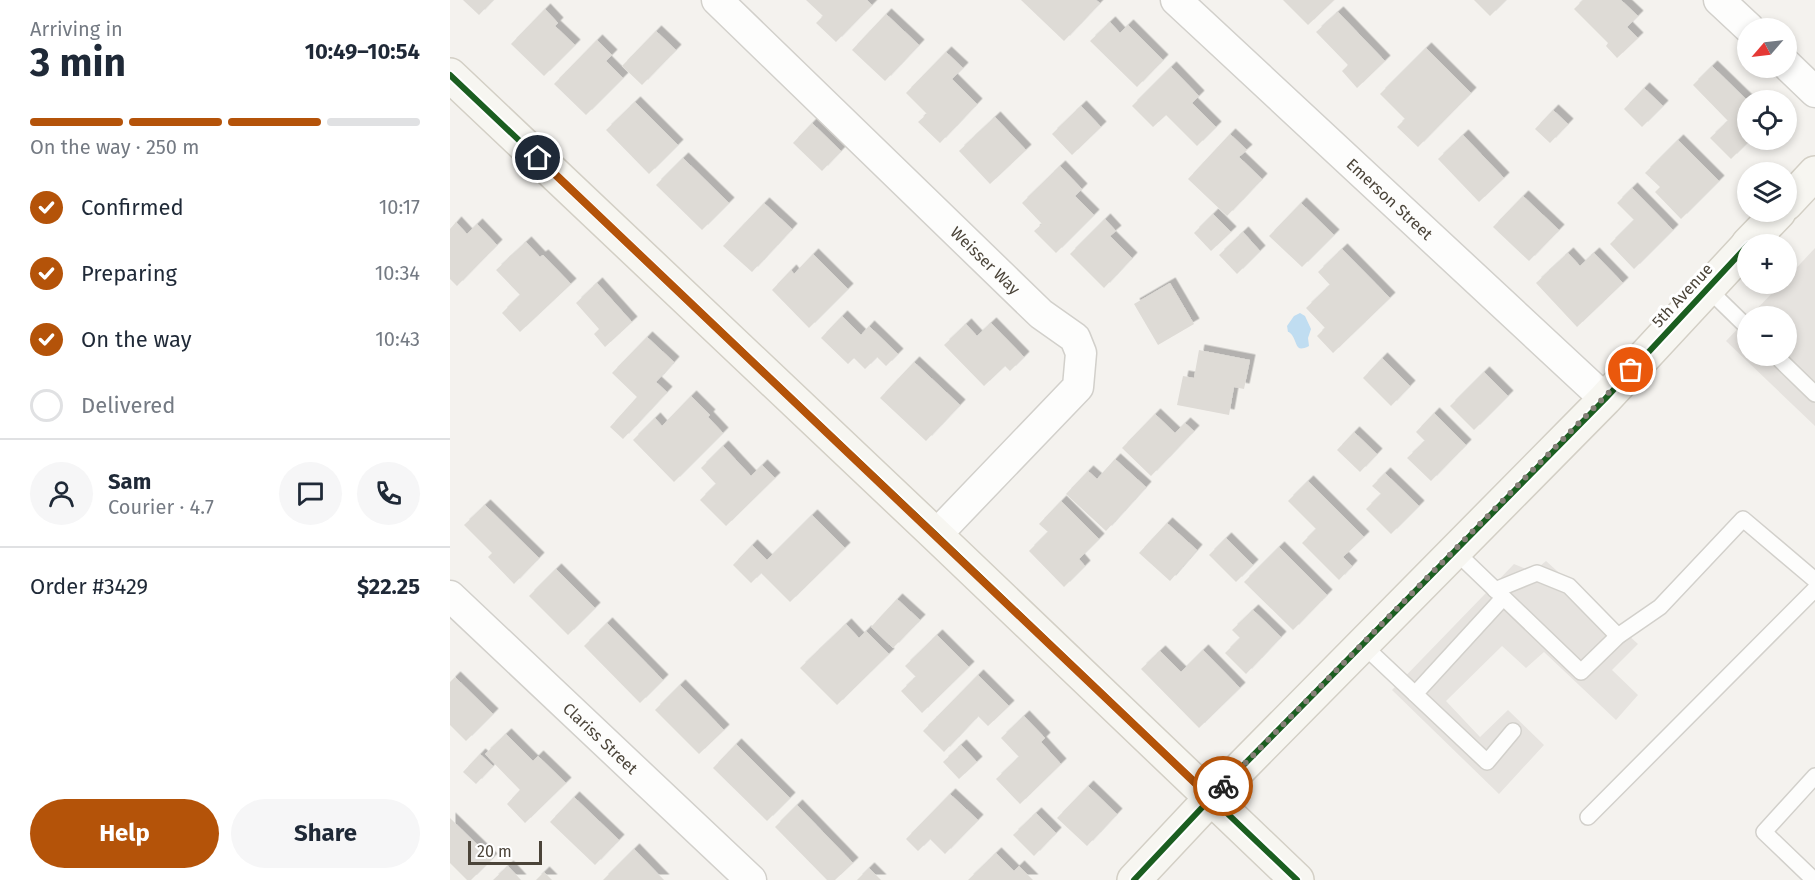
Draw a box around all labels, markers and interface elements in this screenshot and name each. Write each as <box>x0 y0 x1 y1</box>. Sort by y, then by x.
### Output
text: Arriving in <box>30 17 123 41</box>
north arrow <box>1737 18 1797 78</box>
map controls <box>1737 18 1797 366</box>
text: 10:49–10:54 <box>305 38 420 65</box>
text: 3 min <box>30 40 126 86</box>
button: locate <box>1737 90 1797 150</box>
pin <box>512 132 563 183</box>
text: On the way · 250 m <box>30 135 199 159</box>
icon: home <box>521 141 554 174</box>
street label: Emerson Street <box>1342 155 1437 244</box>
button: layers <box>1737 162 1797 222</box>
icon: check <box>30 191 63 224</box>
text: Confirmed <box>81 194 184 221</box>
text: 10:17 <box>379 195 420 219</box>
street label: Weisser Way <box>947 223 1024 299</box>
button: + <box>1737 234 1797 294</box>
icon: check <box>30 257 63 290</box>
street label: 5th Avenue <box>1648 259 1717 331</box>
text: Preparing <box>81 260 177 287</box>
text: 10:34 <box>375 261 420 285</box>
button: − <box>1737 306 1797 366</box>
icon: check <box>30 323 63 356</box>
text: On the way <box>81 326 192 353</box>
text: 10:43 <box>375 327 420 351</box>
pin <box>1605 344 1656 395</box>
icon: bag <box>1614 353 1647 386</box>
text: Delivered <box>81 392 176 419</box>
button: person <box>30 462 93 525</box>
button: chat <box>279 462 342 525</box>
button: phone <box>357 462 420 525</box>
text: Sam <box>108 468 151 495</box>
text: Courier · 4.7 <box>108 495 214 519</box>
text: Order #3429 <box>30 573 148 600</box>
text: $22.25 <box>357 573 420 600</box>
street label: Clariss Street <box>559 699 642 778</box>
courier <box>1193 756 1253 816</box>
icon: bike <box>1207 770 1240 803</box>
button: Help <box>30 799 219 868</box>
button: Share <box>231 799 420 868</box>
scale bar <box>468 838 542 866</box>
text: 20 m <box>477 842 512 861</box>

